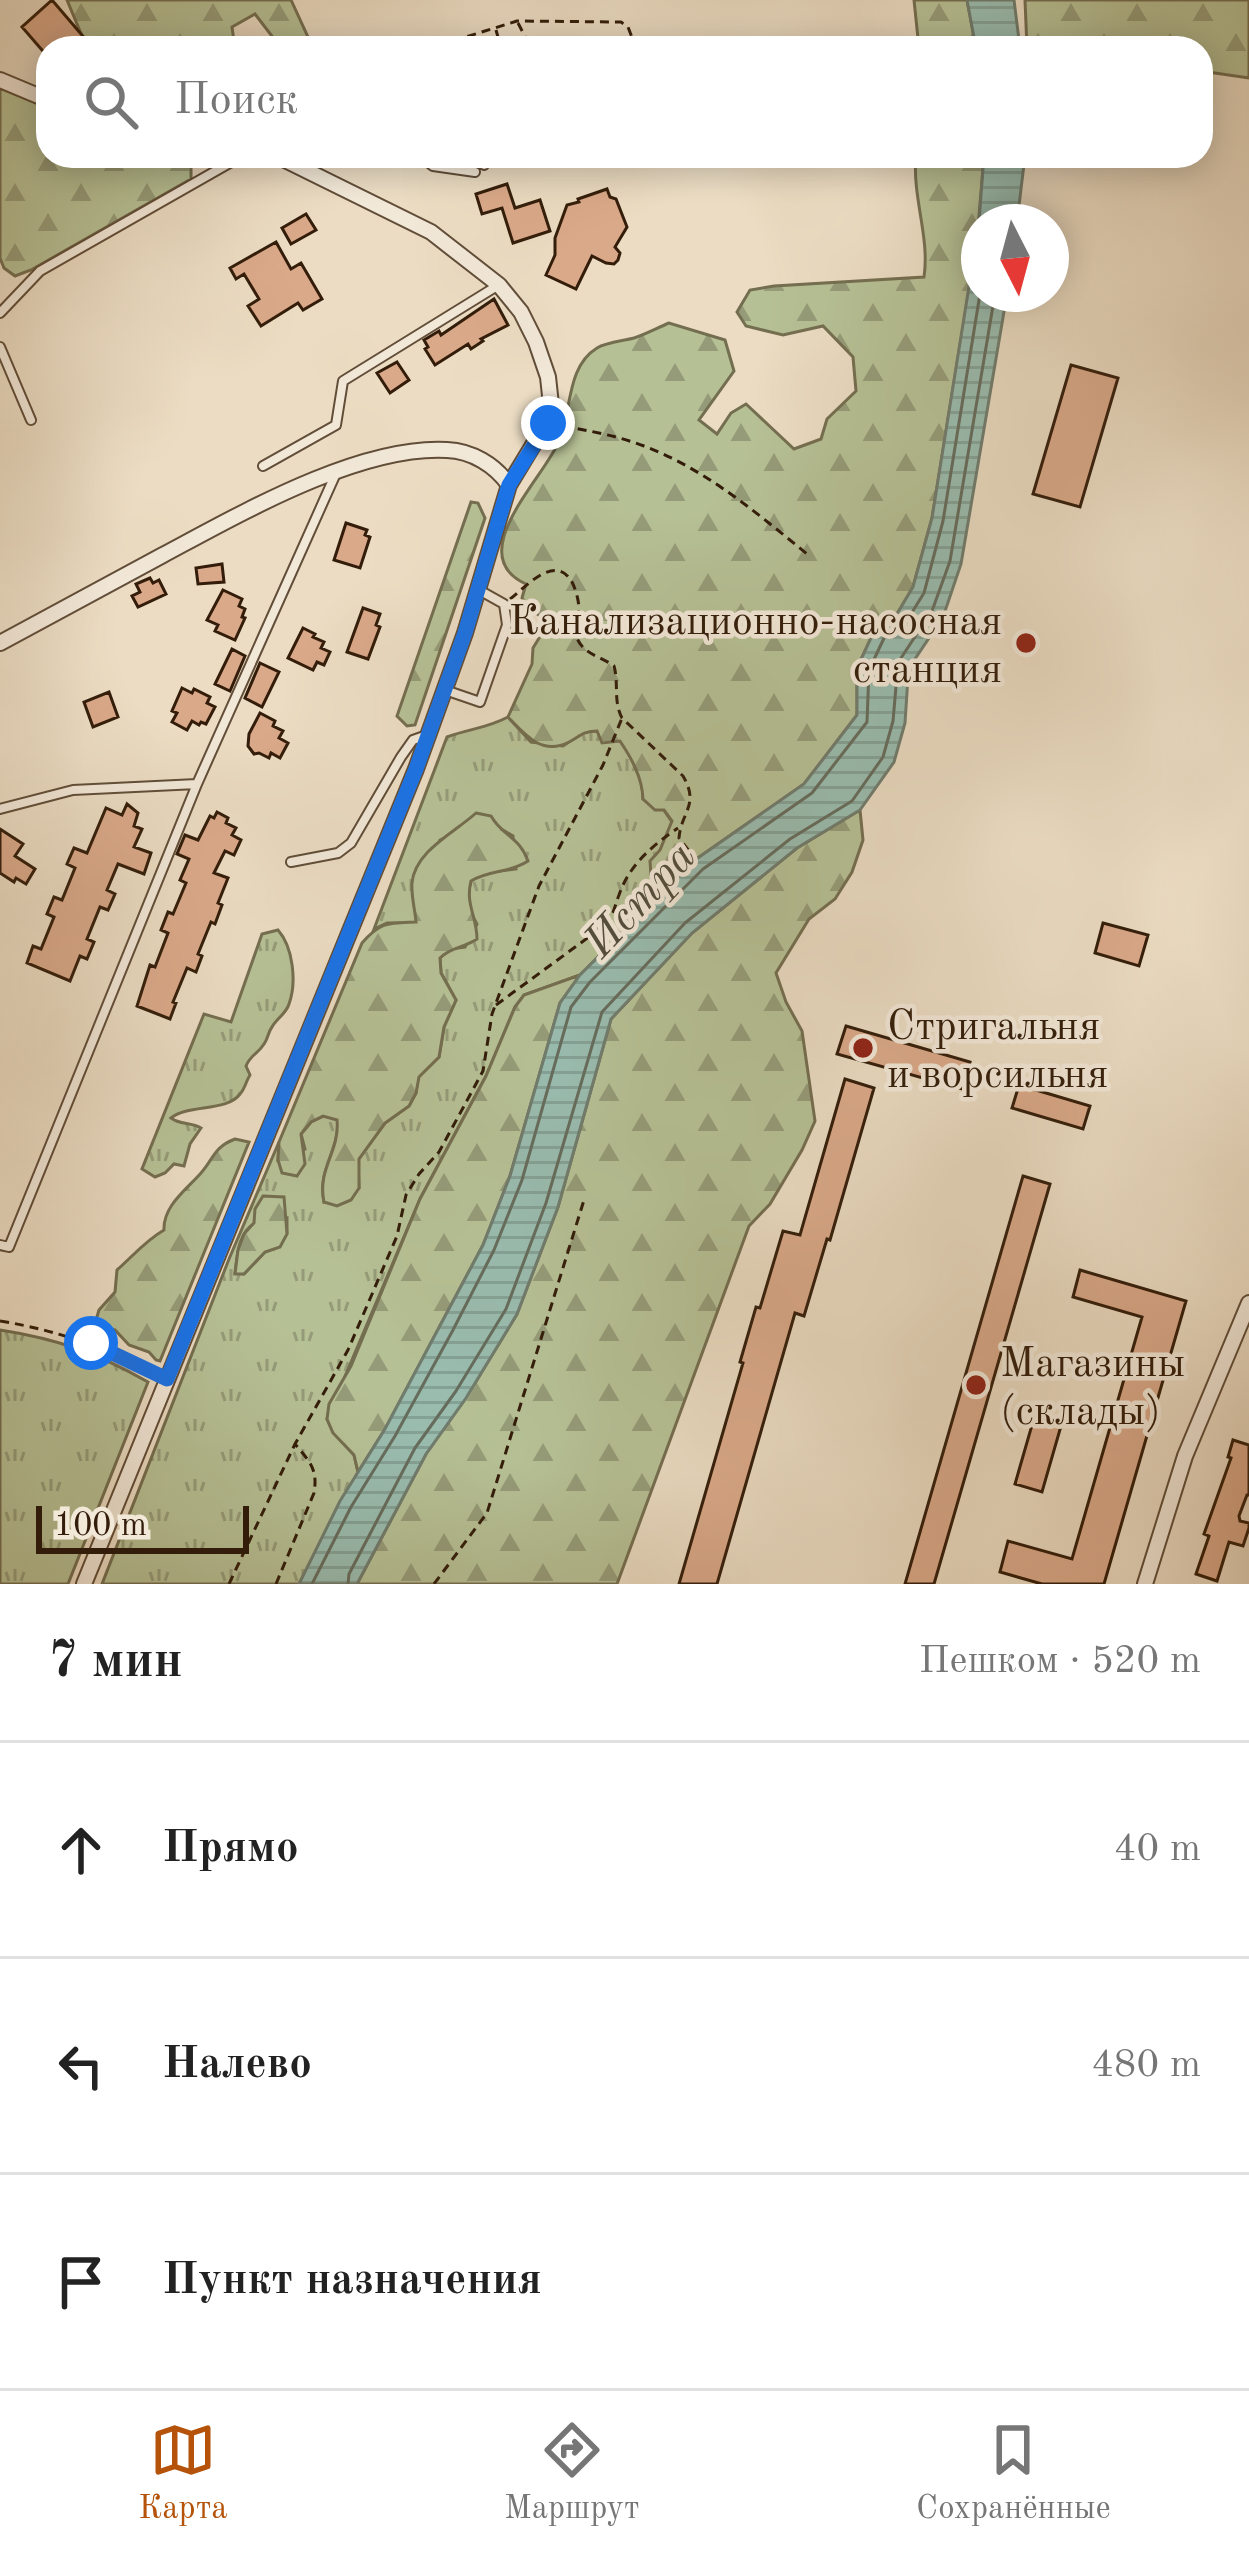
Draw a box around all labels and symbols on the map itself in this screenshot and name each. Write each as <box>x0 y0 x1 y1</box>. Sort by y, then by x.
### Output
north arrow <box>961 204 1069 312</box>
route end <box>521 396 575 450</box>
place label: Канализационно-насосная станция <box>508 602 1002 692</box>
marker: Канализационно-насосная станция <box>1013 630 1039 656</box>
water label: Истра <box>576 835 705 968</box>
place label: Стригальня и ворсильня <box>887 1007 1108 1097</box>
marker: Стригальня и ворсильня <box>850 1035 876 1061</box>
route start <box>64 1316 118 1370</box>
place label: Магазины (склады) <box>1000 1344 1185 1434</box>
marker: Магазины (склады) <box>963 1372 989 1398</box>
scale bar <box>36 1500 249 1553</box>

